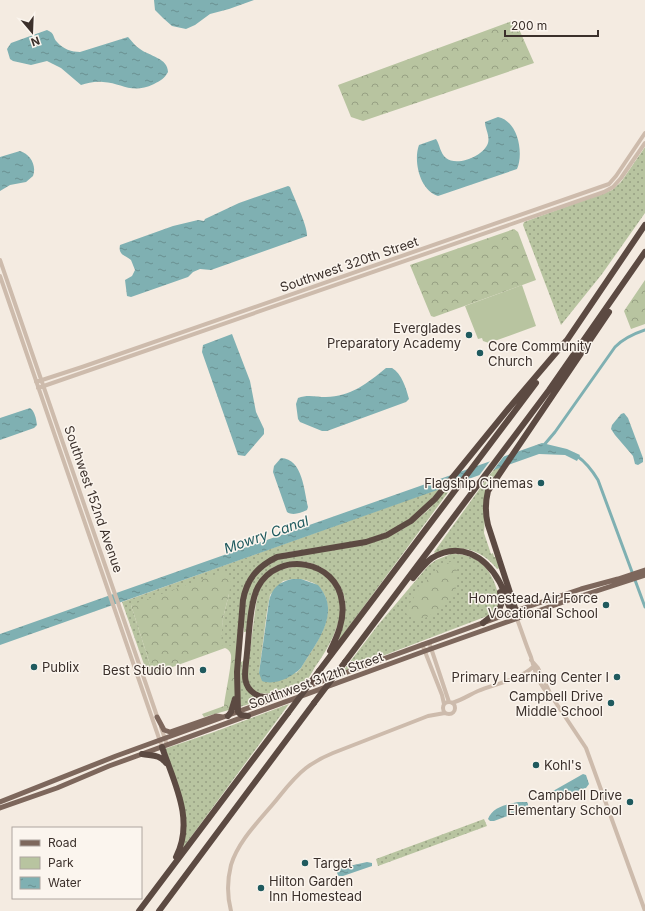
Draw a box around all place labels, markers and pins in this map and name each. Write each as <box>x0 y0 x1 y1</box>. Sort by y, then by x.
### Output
place label: Everglades Preparatory Academy <box>327 320 461 351</box>
marker: Everglades Preparatory Academy <box>464 330 474 340</box>
place label: Core Community Church <box>488 338 592 369</box>
marker: Core Community Church <box>475 348 485 358</box>
place label: Flagship Cinemas <box>424 475 533 491</box>
marker: Flagship Cinemas <box>536 478 546 488</box>
place label: Homestead Air Force Vocational School <box>469 590 598 621</box>
marker: Homestead Air Force Vocational School <box>601 600 611 610</box>
place label: Publix <box>42 659 79 675</box>
marker: Publix <box>29 662 39 672</box>
place label: Best Studio Inn <box>102 662 195 678</box>
marker: Best Studio Inn <box>198 665 208 675</box>
place label: Primary Learning Center I <box>452 669 609 685</box>
marker: Primary Learning Center I <box>612 672 622 682</box>
place label: Campbell Drive Middle School <box>509 688 603 719</box>
marker: Campbell Drive Middle School <box>606 698 616 708</box>
place label: Kohl's <box>544 757 582 773</box>
marker: Kohl's <box>531 760 541 770</box>
place label: Campbell Drive Elementary School <box>507 787 622 818</box>
marker: Campbell Drive Elementary School <box>625 797 635 807</box>
place label: Target <box>313 855 352 871</box>
marker: Target <box>300 858 310 868</box>
place label: Hilton Garden Inn Homestead <box>269 873 362 904</box>
marker: Hilton Garden Inn Homestead <box>256 883 266 893</box>

